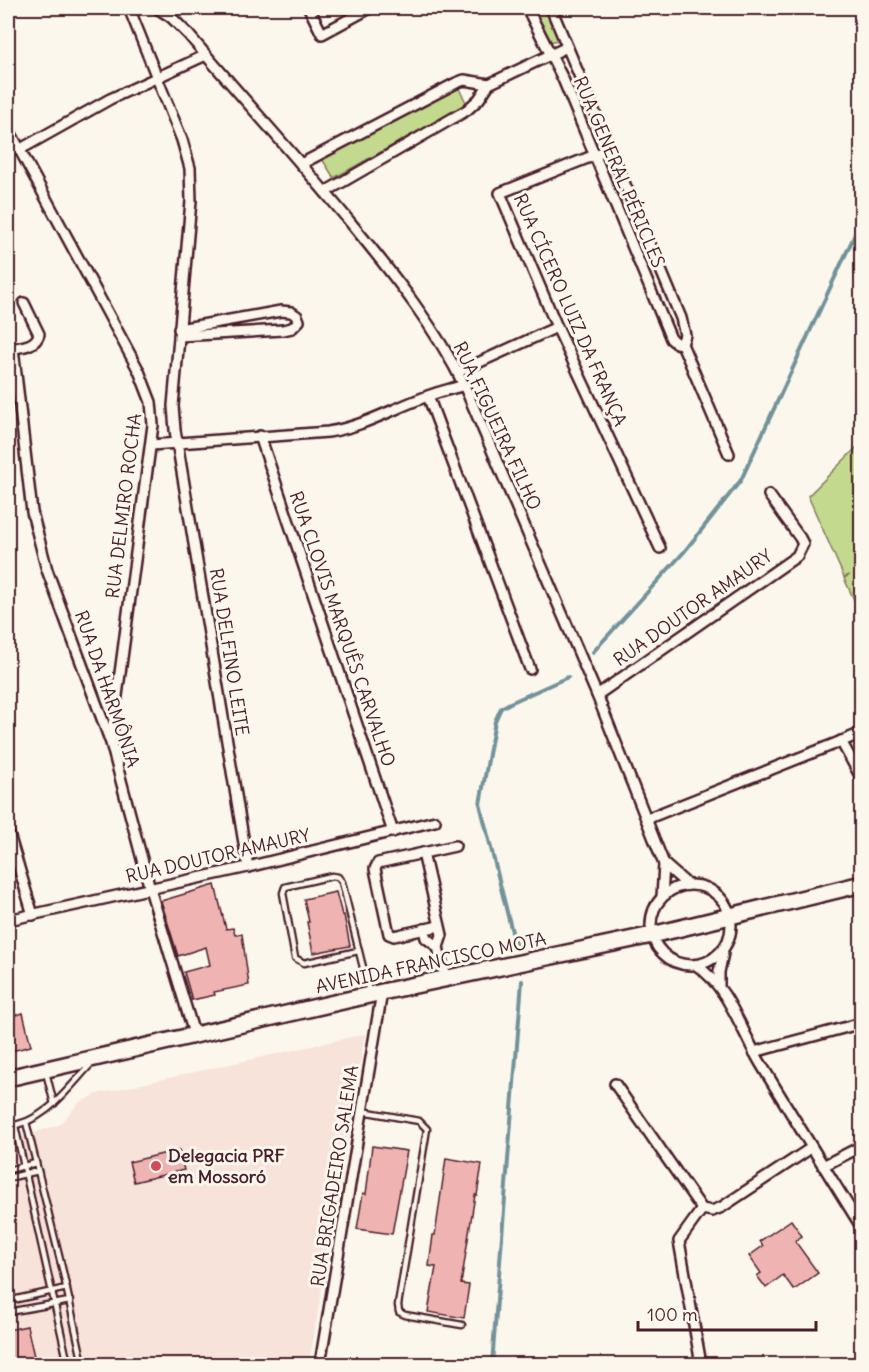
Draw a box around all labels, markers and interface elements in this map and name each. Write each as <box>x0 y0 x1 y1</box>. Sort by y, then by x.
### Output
street label: RUA GENERAL PÉRICLES <box>569 73 670 271</box>
street label: RUA CÍCERO LUIZ DA FRANÇA <box>509 190 632 430</box>
street label: RUA FIGUEIRA FILHO <box>448 338 547 514</box>
street label: RUA DELMIRO ROCHA <box>101 412 146 600</box>
street label: RUA CLOVIS MARQUÊS CARVALHO <box>284 488 401 770</box>
street label: RUA DOUTOR AMAURY <box>609 544 776 671</box>
street label: RUA DELFINO LEITE <box>205 566 254 737</box>
street label: RUA DA HARMÔNIA <box>70 607 145 770</box>
street label: RUA DOUTOR AMAURY <box>123 823 312 888</box>
street label: AVENIDA FRANCISCO MOTA <box>314 927 548 998</box>
street label: RUA BRIGADEIRO SALEMA <box>306 1064 363 1288</box>
place label: Delegacia PRF em Mossoró <box>168 1144 285 1188</box>
marker: Delegacia PRF em Mossoró <box>149 1159 163 1173</box>
scale bar <box>638 1294 816 1332</box>
text: 100 m <box>647 1303 698 1326</box>

